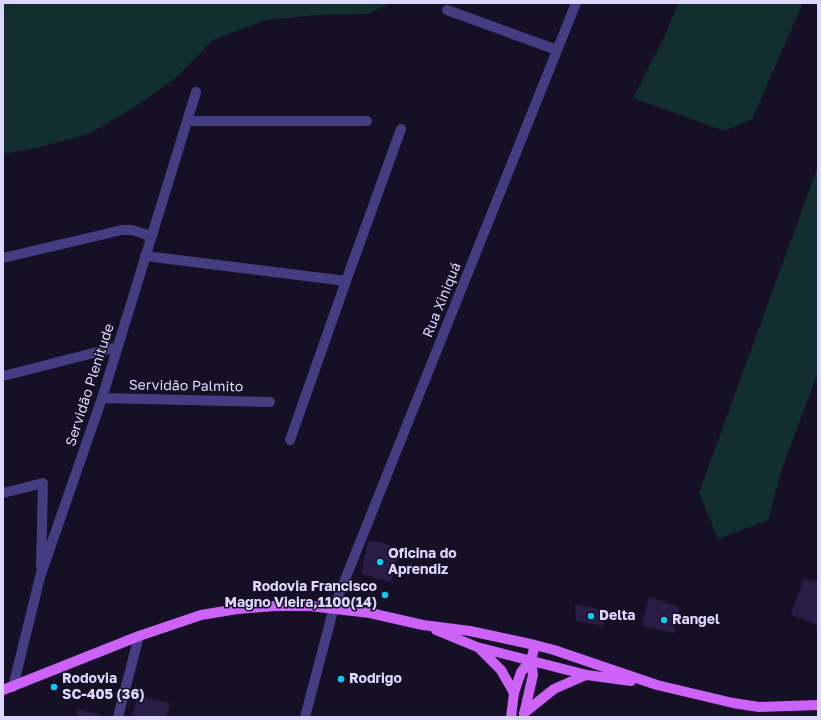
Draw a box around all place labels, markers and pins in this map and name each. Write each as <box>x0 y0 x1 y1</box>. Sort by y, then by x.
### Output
place label: Oficina do Aprendiz <box>388 546 457 578</box>
marker: Oficina do Aprendiz <box>375 557 385 567</box>
place label: Rodovia Francisco Magno Vieira,1100(14) <box>224 579 377 612</box>
marker: Rodovia Francisco Magno Vieira,1100(14) <box>380 590 390 600</box>
place label: Delta <box>599 608 635 624</box>
marker: Delta <box>586 611 596 621</box>
place label: Rangel <box>672 612 720 628</box>
marker: Rangel <box>659 615 669 625</box>
place label: Rodovia SC-405 (36) <box>62 671 145 704</box>
place label: Rodrigo <box>349 671 402 687</box>
marker: Rodrigo <box>336 674 346 684</box>
marker: Rodovia SC-405 (36) <box>49 682 59 692</box>

